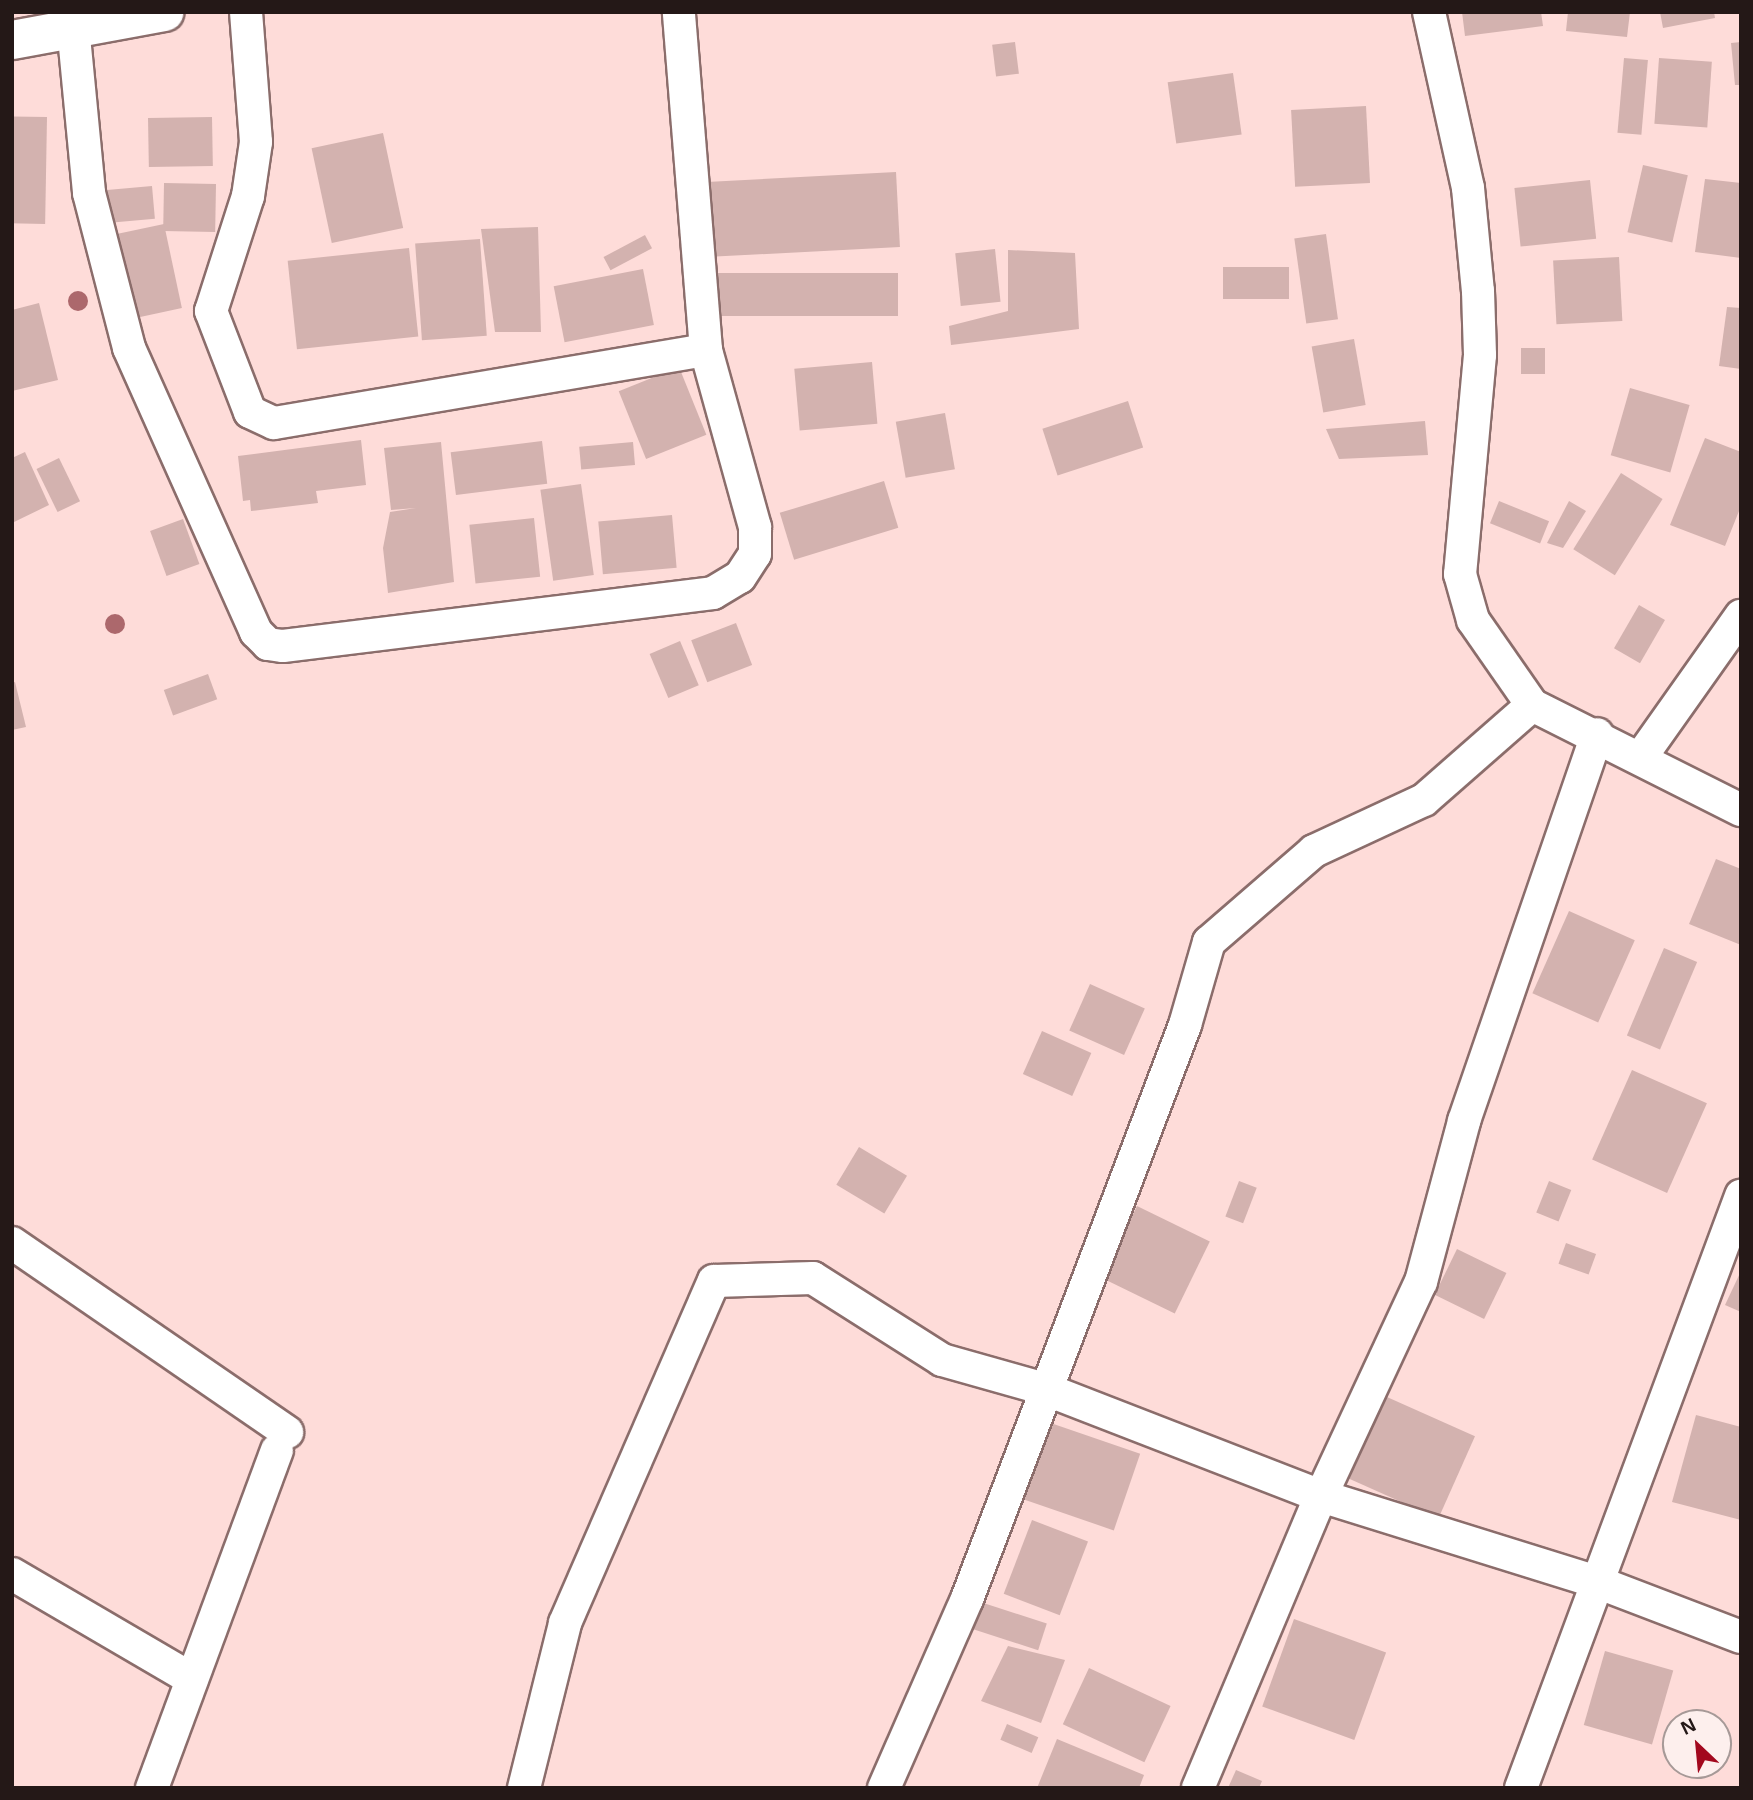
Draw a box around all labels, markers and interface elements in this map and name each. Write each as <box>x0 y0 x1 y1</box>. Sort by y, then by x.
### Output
north arrow <box>1662 1709 1732 1779</box>
text: N <box>1678 1714 1699 1739</box>

